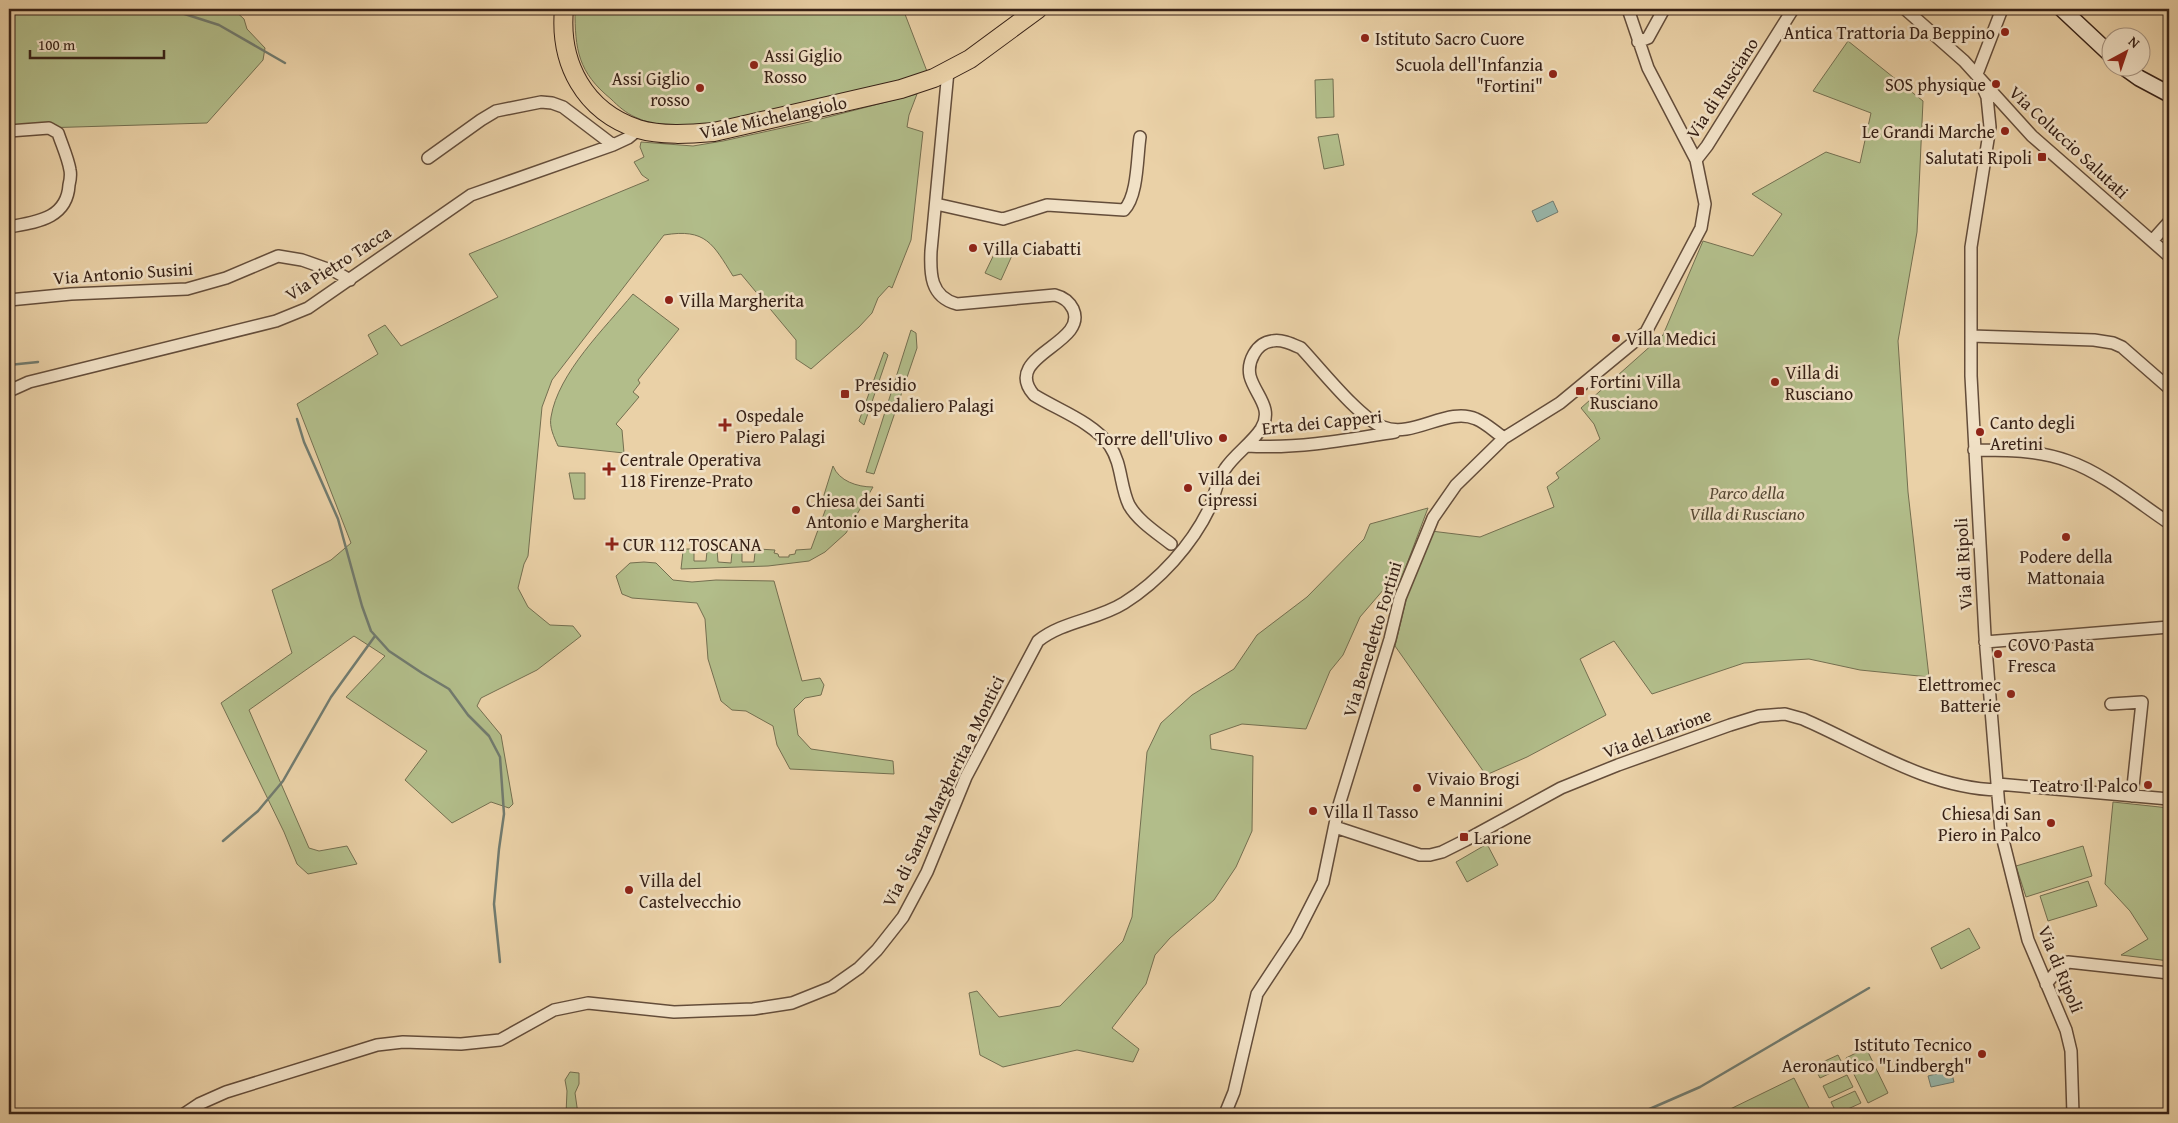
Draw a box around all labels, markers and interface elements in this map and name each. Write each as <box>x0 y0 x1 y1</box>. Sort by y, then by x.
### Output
place label: Antica Trattoria Da Beppino <box>1784 19 1995 46</box>
place label: Istituto Sacro Cuore <box>1375 25 1525 52</box>
marker: Antica Trattoria Da Beppino <box>1999 26 2011 38</box>
scale bar <box>30 28 164 60</box>
north arrow <box>2100 28 2150 78</box>
text: N <box>2124 31 2145 53</box>
marker: Istituto Sacro Cuore <box>1359 32 1371 44</box>
street label: Via di Rusciano <box>1679 32 1765 144</box>
text: 100 m <box>38 34 76 55</box>
place label: Assi Giglio Rosso <box>764 42 842 90</box>
place label: Scuola dell'Infanzia "Fortini" <box>1396 51 1543 99</box>
marker: Assi Giglio Rosso <box>748 59 760 71</box>
place label: Assi Giglio rosso <box>612 65 690 113</box>
marker: Scuola dell'Infanzia "Fortini" <box>1547 68 1559 80</box>
place label: SOS physique <box>1885 71 1986 98</box>
marker: SOS physique <box>1990 78 2002 90</box>
street label: Via Coluccio Salutati <box>2003 79 2135 205</box>
marker: Assi Giglio rosso <box>694 82 706 94</box>
street label: Viale Michelangiolo <box>697 88 849 146</box>
place label: Le Grandi Marche <box>1862 118 1995 145</box>
marker: Le Grandi Marche <box>1999 125 2011 137</box>
place label: Salutati Ripoli <box>1925 144 2032 171</box>
marker: Salutati Ripoli <box>2036 151 2048 163</box>
street label: Via Pietro Tacca <box>280 218 397 307</box>
place label: Villa Ciabatti <box>983 235 1081 262</box>
marker: Villa Ciabatti <box>967 242 979 254</box>
street label: Via Antonio Susini <box>52 255 194 291</box>
place label: Villa Margherita <box>679 287 804 314</box>
marker: Villa Margherita <box>663 294 675 306</box>
place label: Villa Medici <box>1626 325 1716 352</box>
marker: Villa Medici <box>1610 332 1622 344</box>
place label: Villa di Rusciano <box>1785 359 1853 407</box>
place label: Fortini Villa Rusciano <box>1590 368 1681 416</box>
place label: Presidio Ospedaliero Palagi <box>855 371 994 419</box>
marker: Villa di Rusciano <box>1769 376 1781 388</box>
marker: Fortini Villa Rusciano <box>1574 385 1586 397</box>
marker: Presidio Ospedaliero Palagi <box>839 388 851 400</box>
place label: Ospedale Piero Palagi <box>736 402 825 450</box>
street label: Erta dei Capperi <box>1260 402 1384 442</box>
place label: Canto degli Aretini <box>1990 409 2075 457</box>
marker: Ospedale Piero Palagi <box>718 418 732 432</box>
place label: Torre dell'Ulivo <box>1095 425 1213 452</box>
marker: Canto degli Aretini <box>1974 426 1986 438</box>
marker: Torre dell'Ulivo <box>1217 432 1229 444</box>
place label: Centrale Operativa 118 Firenze-Prato <box>620 446 762 494</box>
marker: Centrale Operativa 118 Firenze-Prato <box>602 462 616 476</box>
place label: Villa dei Cipressi <box>1198 465 1261 513</box>
park label: Parco della Villa di Rusciano <box>1689 479 1805 527</box>
marker: Villa dei Cipressi <box>1182 482 1194 494</box>
place label: Chiesa dei Santi Antonio e Margherita <box>806 487 969 535</box>
marker: Chiesa dei Santi Antonio e Margherita <box>790 504 802 516</box>
street label: Via di Ripoli <box>1947 517 1979 611</box>
place label: CUR 112 TOSCANA <box>623 531 762 558</box>
marker: Podere della Mattonaia <box>2060 531 2072 543</box>
marker: CUR 112 TOSCANA <box>605 537 619 551</box>
place label: Podere della Mattonaia <box>2019 543 2113 591</box>
street label: Via Benedetto Fortini <box>1335 558 1409 720</box>
place label: COVO Pasta Fresca <box>2008 631 2095 679</box>
marker: COVO Pasta Fresca <box>1992 648 2004 660</box>
street label: Via di Santa Margherita a Montici <box>875 671 1011 911</box>
place label: Elettromec Batterie <box>1918 671 2001 719</box>
marker: Elettromec Batterie <box>2005 688 2017 700</box>
street label: Via del Larione <box>1599 701 1715 765</box>
place label: Vivaio Brogi e Mannini <box>1427 765 1520 813</box>
place label: Teatro Il Palco <box>2030 772 2138 799</box>
marker: Teatro Il Palco <box>2142 779 2154 791</box>
marker: Vivaio Brogi e Mannini <box>1411 782 1423 794</box>
place label: Villa Il Tasso <box>1323 798 1418 825</box>
place label: Chiesa di San Piero in Palco <box>1938 800 2041 848</box>
marker: Villa Il Tasso <box>1307 805 1319 817</box>
marker: Chiesa di San Piero in Palco <box>2045 817 2057 829</box>
place label: Larione <box>1474 824 1532 851</box>
marker: Larione <box>1458 831 1470 843</box>
place label: Villa del Castelvecchio <box>639 867 741 915</box>
marker: Villa del Castelvecchio <box>623 884 635 896</box>
street label: Via di Ripoli <box>2031 921 2091 1017</box>
place label: Istituto Tecnico Aeronautico "Lindbergh" <box>1782 1031 1972 1079</box>
marker: Istituto Tecnico Aeronautico "Lindbergh" <box>1976 1048 1988 1060</box>

